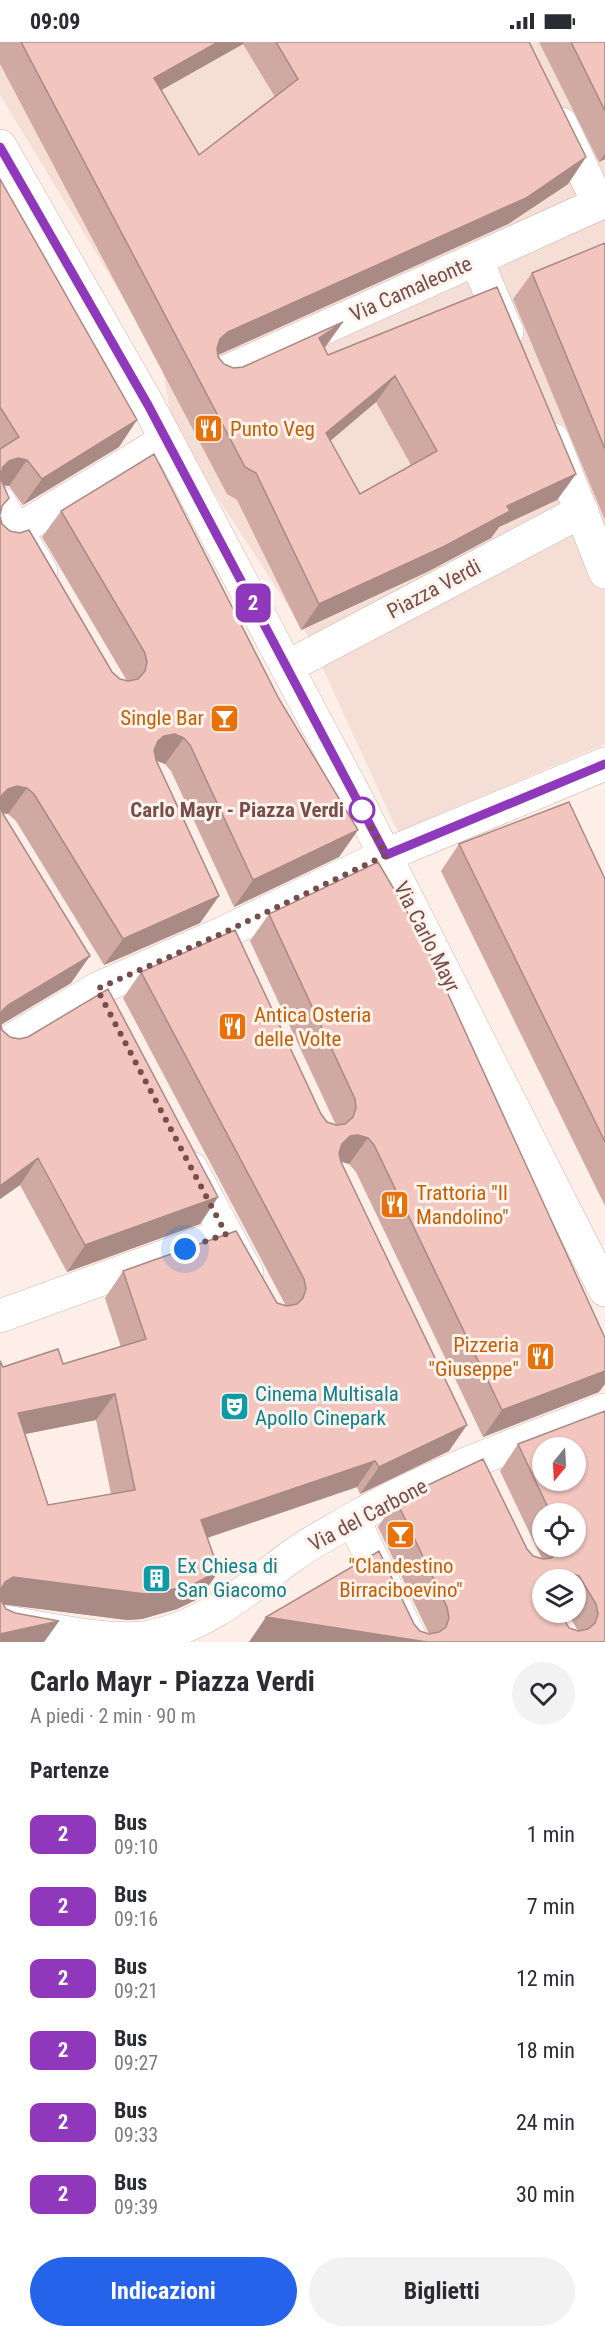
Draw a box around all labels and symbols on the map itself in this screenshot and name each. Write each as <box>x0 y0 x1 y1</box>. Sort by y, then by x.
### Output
street label: Via Camaleonte <box>346 251 476 327</box>
restaurant icon: Punto Veg <box>193 413 225 445</box>
place label: Punto Veg <box>230 417 315 441</box>
street label: Piazza Verdi <box>383 554 485 624</box>
line badge: 2 <box>234 584 272 622</box>
bar icon: Single Bar <box>209 702 241 734</box>
place label: Single Bar <box>120 706 204 730</box>
marker: Carlo Mayr - Piazza Verdi <box>349 797 375 823</box>
place label: Carlo Mayr - Piazza Verdi <box>130 798 344 822</box>
street label: Via Carlo Mayr <box>389 878 465 996</box>
place label: Antica Osteria delle Volte <box>254 1003 371 1051</box>
restaurant icon: Antica Osteria delle Volte <box>217 1011 249 1043</box>
place label: Trattoria "Il Mandolino" <box>416 1181 509 1229</box>
restaurant icon: Trattoria "Il Mandolino" <box>379 1189 411 1221</box>
your location <box>170 1234 200 1264</box>
place label: Pizzeria "Giuseppe" <box>428 1333 519 1381</box>
restaurant icon: Pizzeria "Giuseppe" <box>524 1341 556 1373</box>
place label: Cinema Multisala Apollo Cinepark <box>255 1382 399 1430</box>
theatre icon: Cinema Multisala Apollo Cinepark <box>218 1390 250 1422</box>
north arrow <box>532 1437 586 1491</box>
street label: Via del Carbone <box>305 1474 431 1556</box>
bar icon: "Clandestino Birraciboevino" <box>385 1519 417 1551</box>
place label: Ex Chiesa di San Giacomo <box>177 1554 287 1602</box>
place label: "Clandestino Birraciboevino" <box>339 1554 463 1602</box>
building icon: Ex Chiesa di San Giacomo <box>140 1562 172 1594</box>

